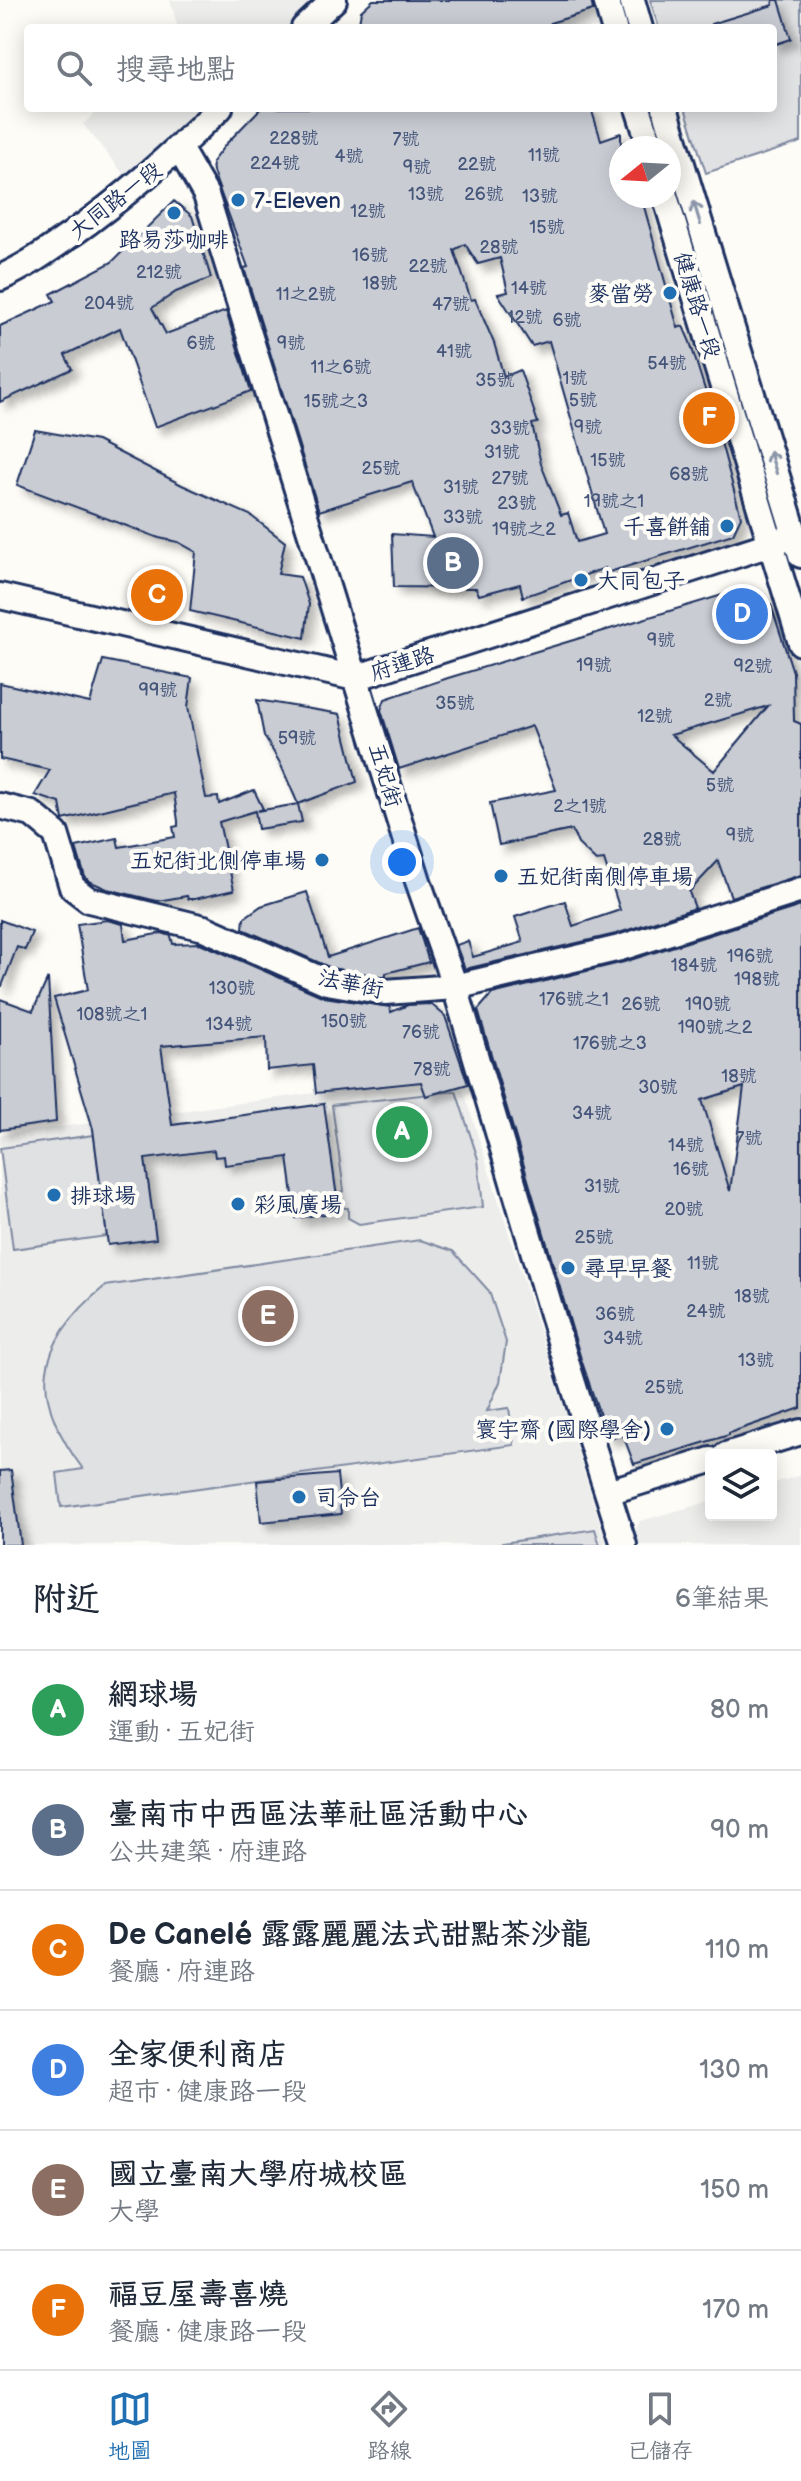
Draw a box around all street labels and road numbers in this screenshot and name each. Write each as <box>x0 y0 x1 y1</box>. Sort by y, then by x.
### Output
street label: 大同路一段 <box>64 157 168 246</box>
street label: 健康路一段 <box>668 249 726 362</box>
street label: 府連路 <box>367 641 438 687</box>
street label: 五妃街 <box>362 740 407 811</box>
street label: 法華街 <box>316 964 386 1005</box>

